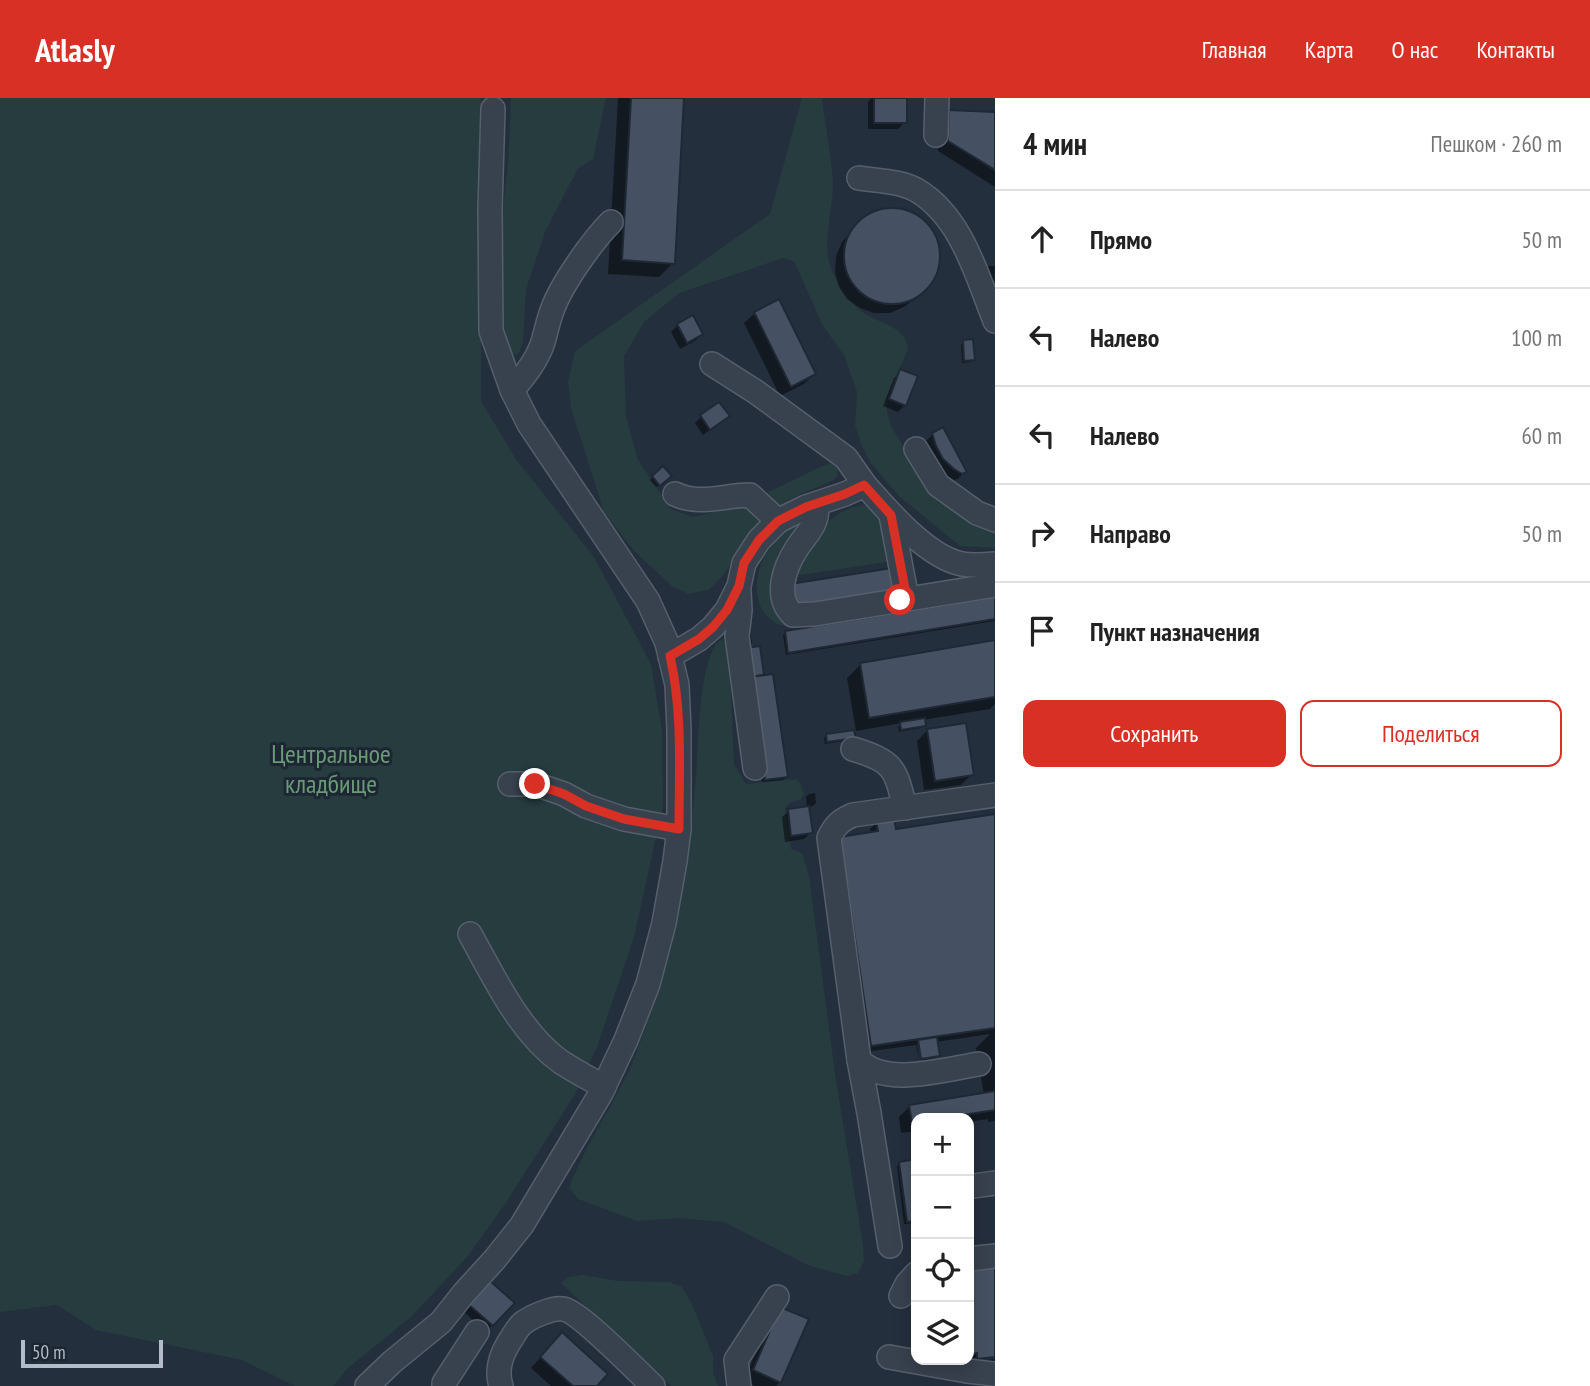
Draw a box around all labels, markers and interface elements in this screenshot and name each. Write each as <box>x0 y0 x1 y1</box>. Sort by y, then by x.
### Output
text: Atlasly <box>35 28 115 71</box>
text: Главная <box>1202 34 1267 65</box>
text: Карта <box>1305 34 1354 65</box>
text: О нас <box>1392 34 1438 65</box>
text: Контакты <box>1476 34 1555 65</box>
text: 4 мин <box>1023 124 1087 163</box>
text: Пешком · 260 m <box>1431 129 1562 158</box>
icon: ahead <box>1023 220 1061 258</box>
text: Прямо <box>1090 223 1152 256</box>
text: 50 m <box>1521 225 1562 254</box>
icon: left <box>1023 318 1061 356</box>
text: Налево <box>1090 321 1159 354</box>
text: 100 m <box>1511 323 1562 352</box>
icon: left <box>1023 416 1061 454</box>
text: Налево <box>1090 419 1159 452</box>
text: 60 m <box>1521 421 1562 450</box>
icon: right <box>1023 514 1061 552</box>
text: Направо <box>1090 517 1171 550</box>
text: 50 m <box>1521 519 1562 548</box>
route start <box>884 584 915 615</box>
icon: arrive <box>1023 612 1061 650</box>
text: Пункт назначения <box>1090 615 1260 648</box>
button: Сохранить <box>1023 700 1286 767</box>
button: Поделиться <box>1300 700 1562 767</box>
park label: Центральное кладбище <box>271 737 391 800</box>
route end <box>519 768 550 799</box>
map controls <box>911 1113 974 1365</box>
button: + <box>911 1113 974 1176</box>
button: − <box>911 1176 974 1239</box>
button: locate <box>911 1239 974 1302</box>
button: layers <box>911 1302 974 1365</box>
scale bar <box>21 1337 163 1369</box>
text: 50 m <box>32 1340 66 1364</box>

